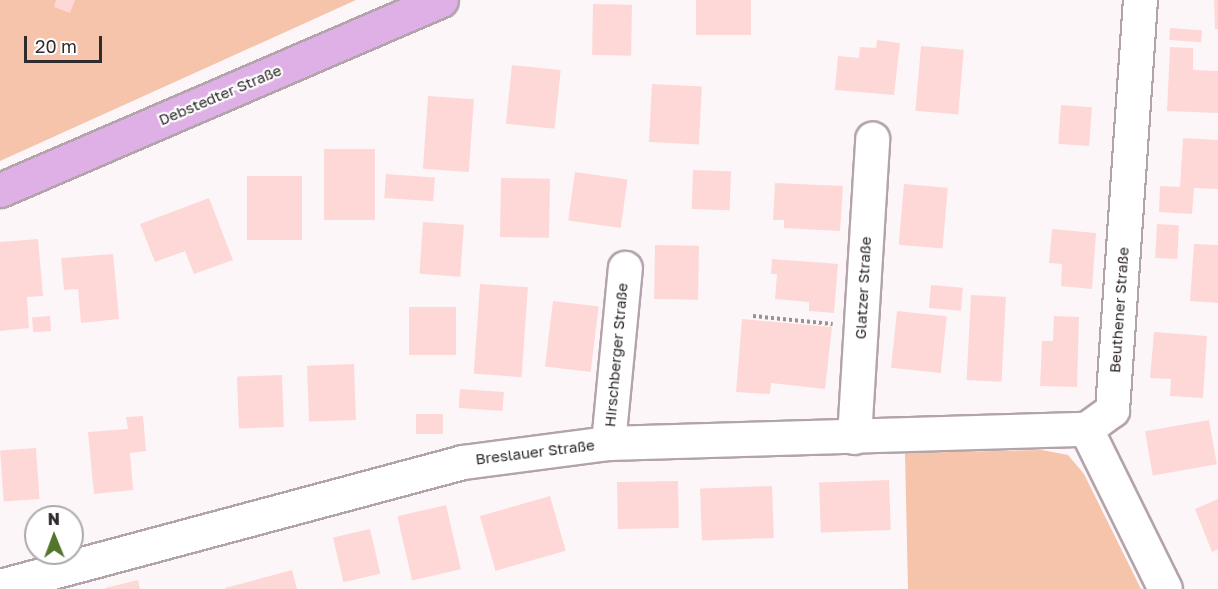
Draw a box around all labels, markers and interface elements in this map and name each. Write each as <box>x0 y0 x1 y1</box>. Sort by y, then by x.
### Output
scale bar <box>27 24 105 62</box>
text: 20 m <box>35 35 77 57</box>
street label: Debstedter Straße <box>156 61 284 129</box>
street label: Glatzer Straße <box>851 236 875 340</box>
street label: Beuthener Straße <box>1106 246 1132 374</box>
street label: Hirschberger Straße <box>601 282 631 428</box>
street label: Breslauer Straße <box>474 436 596 468</box>
north arrow <box>24 505 84 565</box>
text: N <box>47 509 60 529</box>

